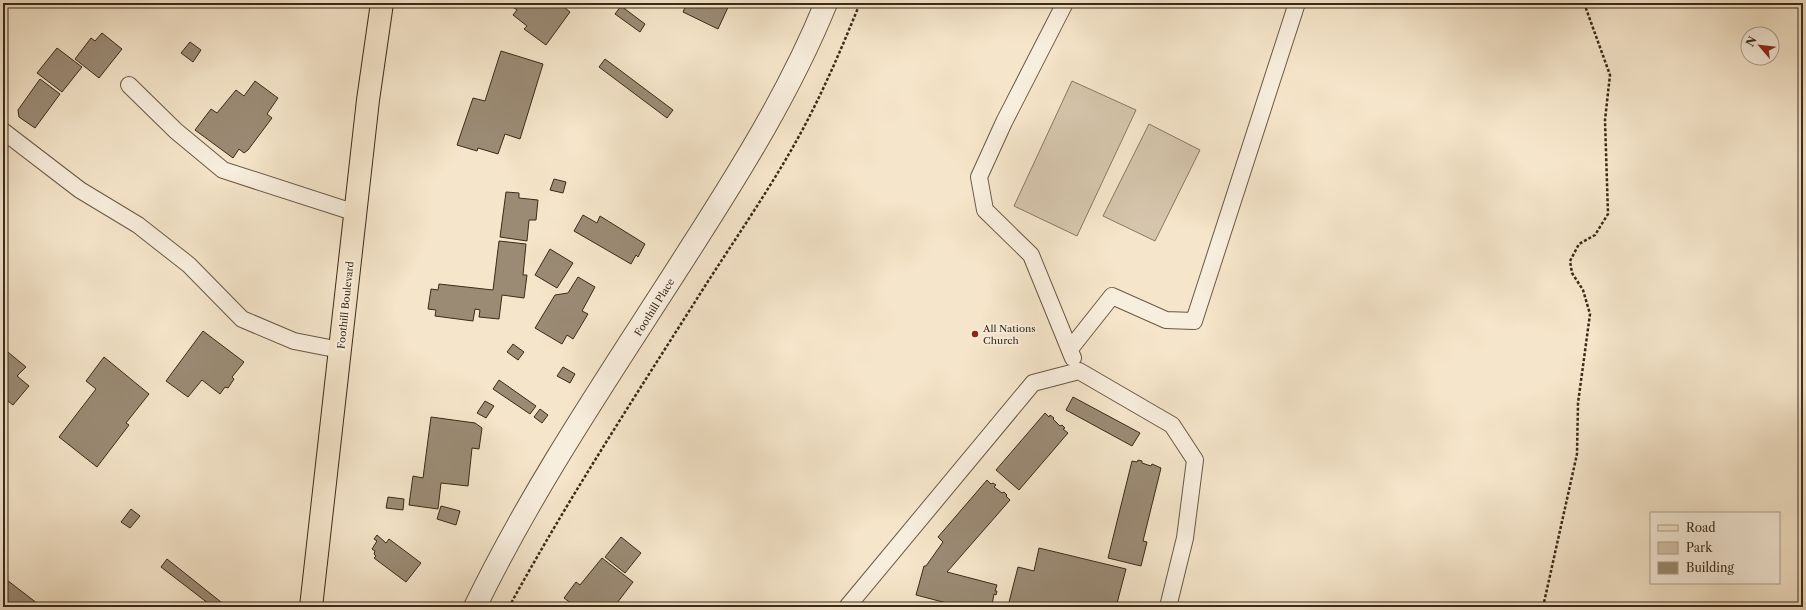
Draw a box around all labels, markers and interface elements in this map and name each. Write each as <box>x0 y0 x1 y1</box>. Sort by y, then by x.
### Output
north arrow <box>1740 26 1780 66</box>
text: N <box>1743 33 1760 49</box>
street label: Foothill Boulevard <box>334 261 357 350</box>
street label: Foothill Place <box>632 276 677 338</box>
place label: All Nations Church <box>982 322 1036 347</box>
marker: All Nations Church <box>970 329 980 339</box>
legend <box>1650 512 1780 584</box>
text: Road <box>1686 520 1716 535</box>
text: Park <box>1686 540 1713 555</box>
text: Building <box>1686 560 1734 575</box>

